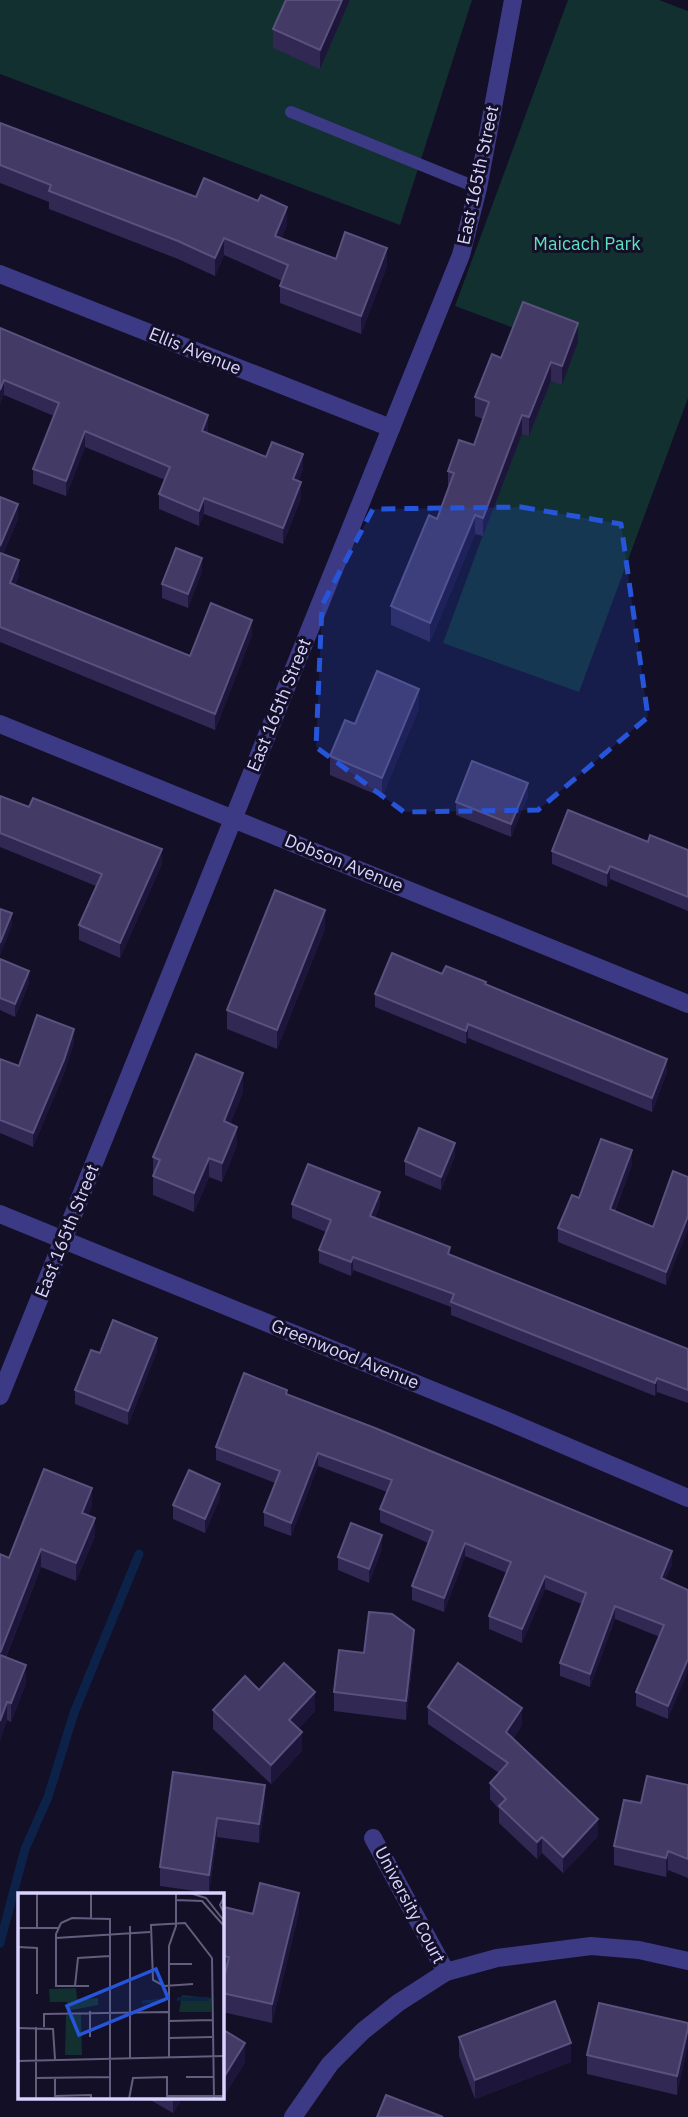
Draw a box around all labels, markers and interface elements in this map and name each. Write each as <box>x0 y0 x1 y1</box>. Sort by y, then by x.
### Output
street label: East 165th Street <box>452 103 504 247</box>
park label: Maicach Park <box>533 232 641 255</box>
street label: Ellis Avenue <box>146 322 245 380</box>
street label: East 165th Street <box>241 635 316 775</box>
street label: Dobson Avenue <box>281 828 407 897</box>
street label: East 165th Street <box>29 1161 104 1301</box>
street label: Greenwood Avenue <box>268 1313 423 1394</box>
street label: University Court <box>370 1842 451 1967</box>
inset map <box>18 1893 224 2100</box>

